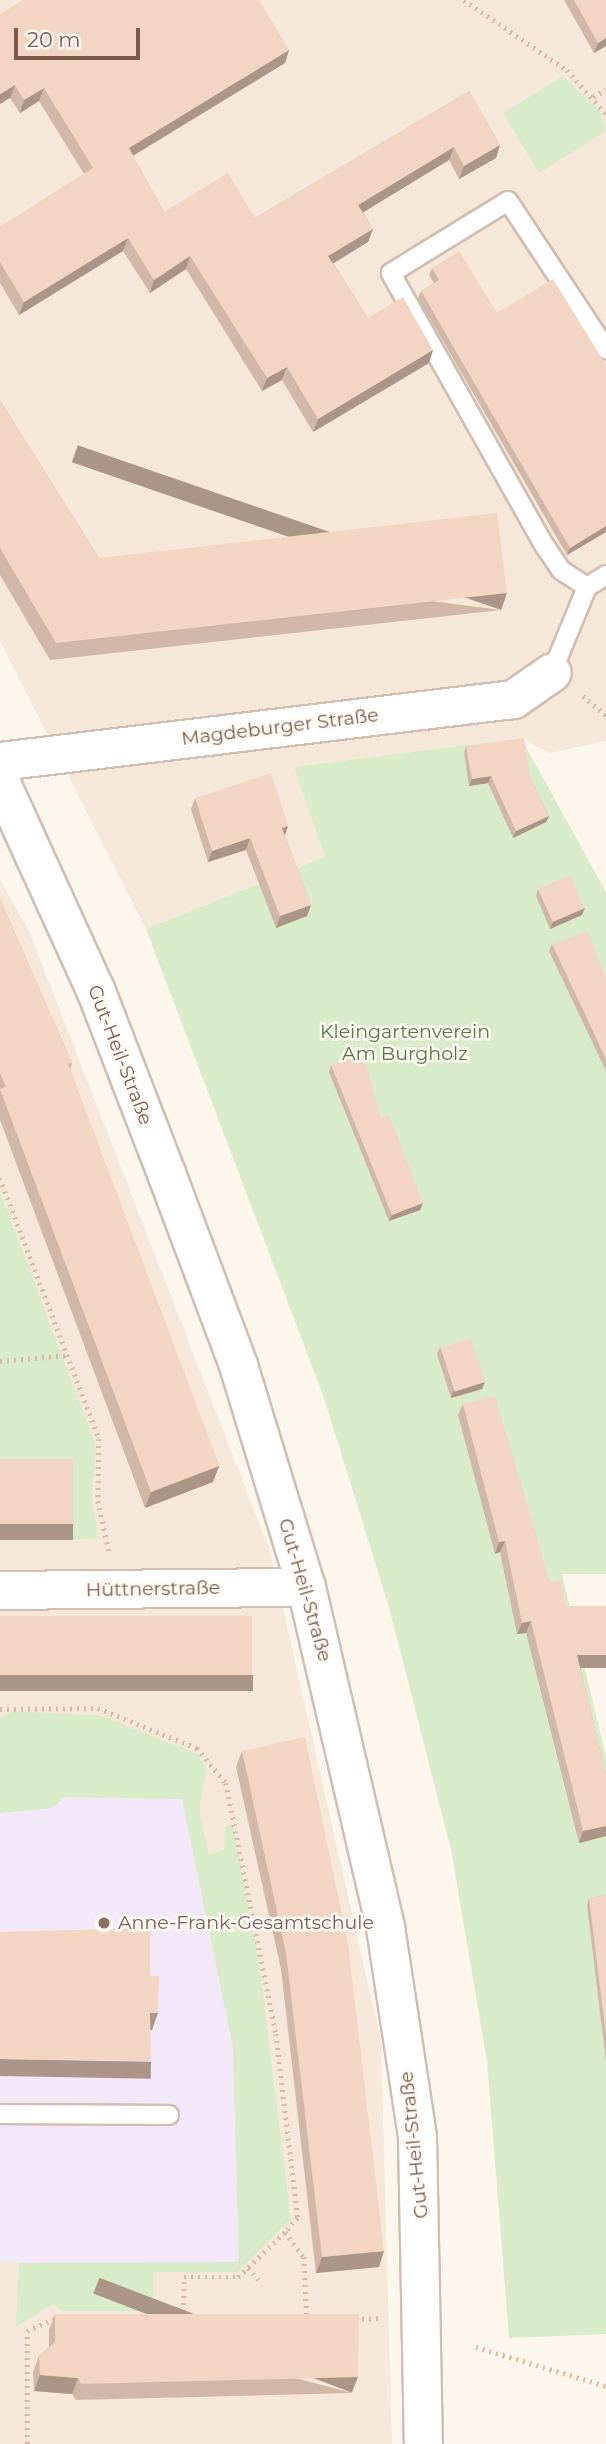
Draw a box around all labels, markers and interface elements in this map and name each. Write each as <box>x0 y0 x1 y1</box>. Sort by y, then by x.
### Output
scale bar <box>18 14 144 58</box>
text: 20 m <box>27 27 81 52</box>
street label: Magdeburger Straße <box>180 704 380 750</box>
street label: Gut-Heil-Straße <box>83 982 157 1128</box>
park label: Kleingartenverein Am Burgholz <box>320 1021 490 1065</box>
street label: Gut-Heil-Straße <box>274 1516 336 1664</box>
street label: Hüttnerstraße <box>86 1576 220 1602</box>
place label: Anne-Frank-Gesamtschule <box>118 1912 374 1934</box>
marker: Anne-Frank-Gesamtschule <box>96 1915 112 1931</box>
street label: Gut-Heil-Straße <box>395 2070 433 2220</box>

